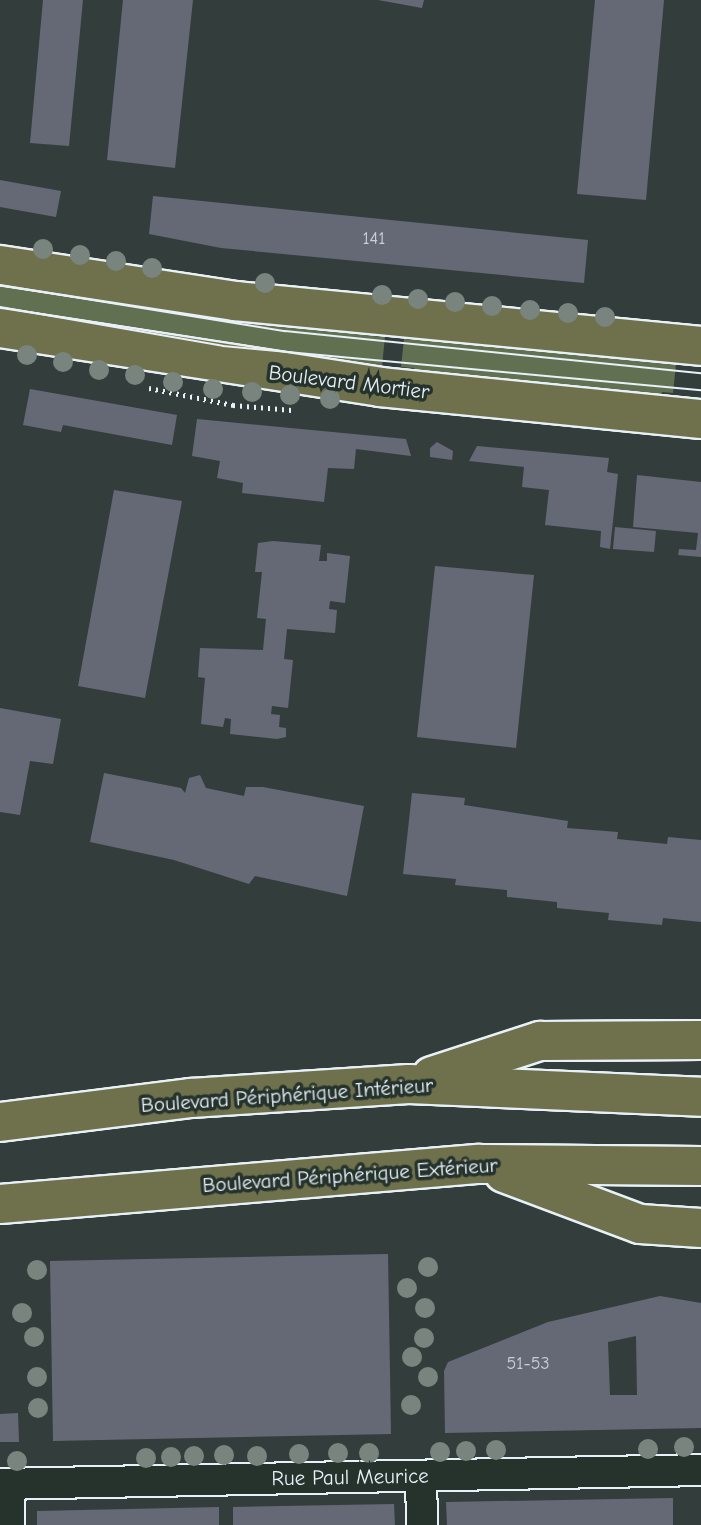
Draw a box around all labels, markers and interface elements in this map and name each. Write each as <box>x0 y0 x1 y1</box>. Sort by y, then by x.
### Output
house number: 141 <box>363 228 385 250</box>
street label: Boulevard Mortier <box>267 360 431 404</box>
street label: Boulevard Périphérique Intérieur <box>140 1072 434 1118</box>
street label: Boulevard Périphérique Extérieur <box>202 1152 498 1198</box>
house number: 51-53 <box>507 1353 549 1375</box>
street label: Rue Paul Meurice <box>271 1463 429 1491</box>

